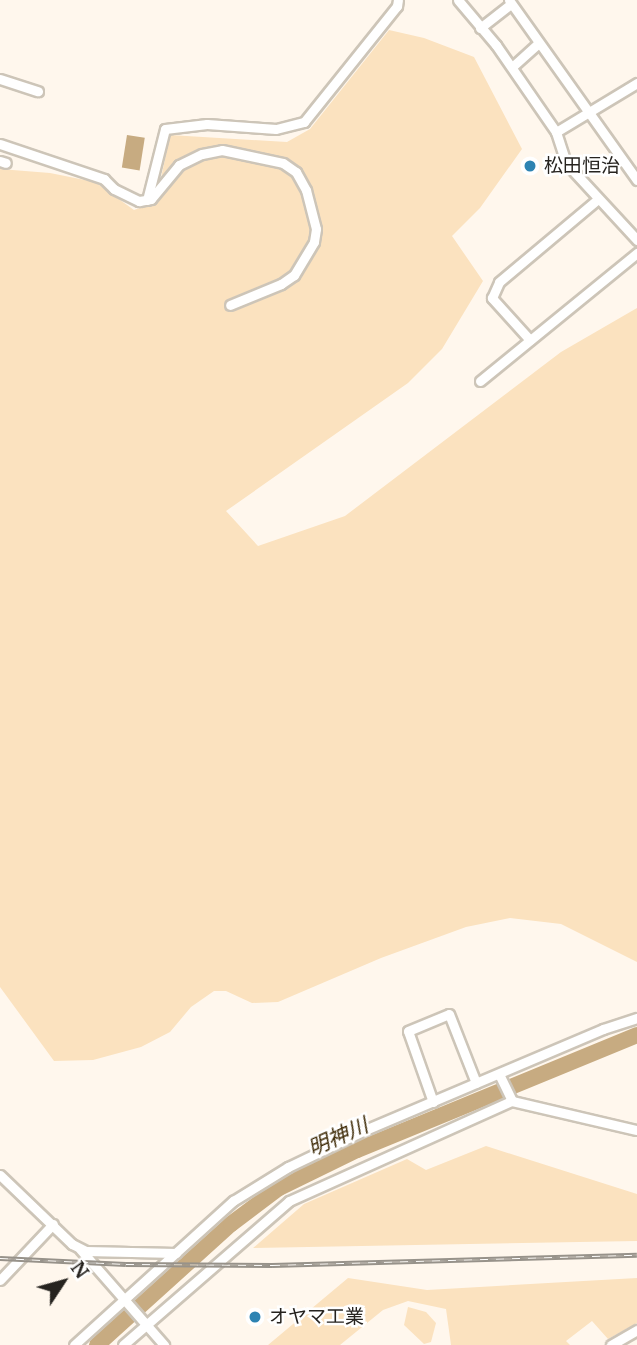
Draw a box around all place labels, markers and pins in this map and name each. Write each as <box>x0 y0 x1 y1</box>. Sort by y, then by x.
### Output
place label: 松田恒治 <box>544 155 620 177</box>
marker: 松田恒治 <box>522 158 538 174</box>
place label: オヤマ工業 <box>269 1306 364 1328</box>
marker: オヤマ工業 <box>247 1309 263 1325</box>

